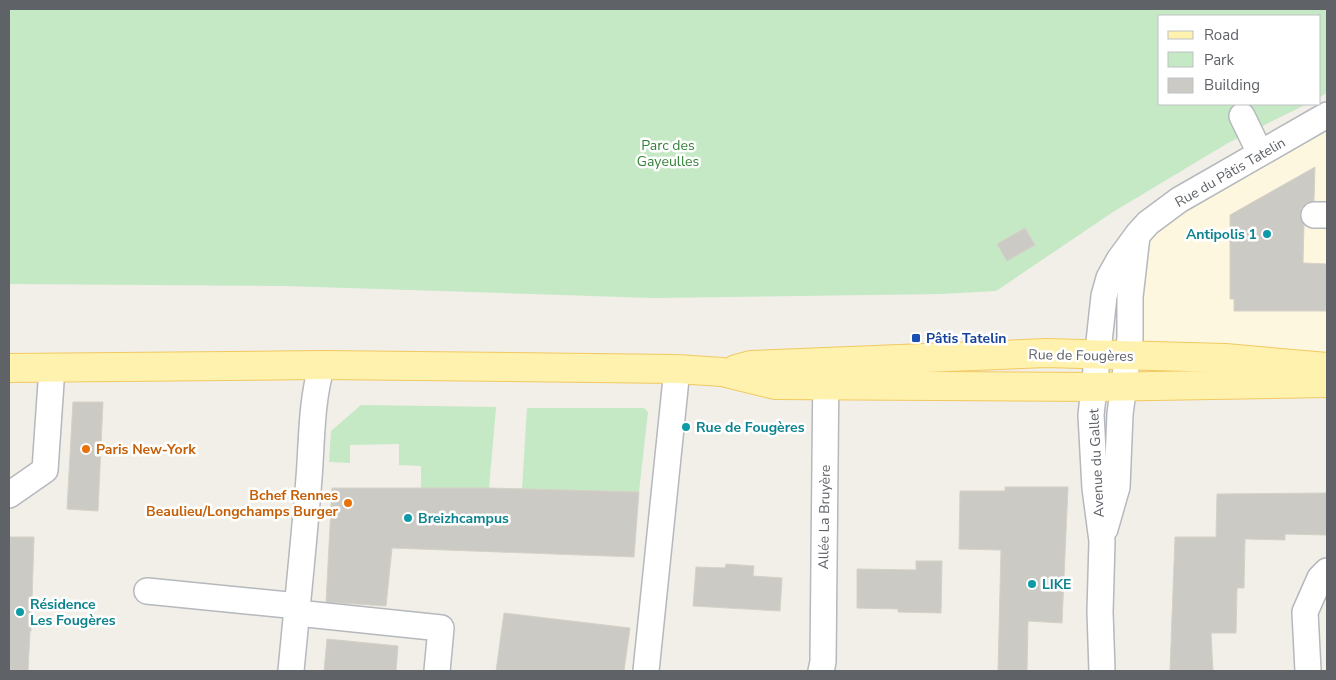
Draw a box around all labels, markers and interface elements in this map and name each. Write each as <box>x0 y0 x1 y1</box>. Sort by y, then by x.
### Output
legend <box>1158 15 1321 105</box>
text: Road <box>1204 25 1239 45</box>
text: Park <box>1204 50 1234 70</box>
text: Building <box>1204 75 1260 95</box>
street label: Rue du Pâtis Tatelin <box>1171 133 1289 212</box>
park label: Parc des Gayeulles <box>637 136 699 171</box>
place label: Antipolis 1 <box>1186 225 1257 244</box>
marker: Antipolis 1 <box>1261 228 1273 240</box>
place label: Pâtis Tatelin <box>926 329 1006 348</box>
marker: Pâtis Tatelin <box>910 332 922 344</box>
street label: Rue de Fougères <box>1028 345 1134 366</box>
street label: Avenue du Gallet <box>1084 408 1109 518</box>
place label: Rue de Fougères <box>696 418 805 437</box>
marker: Rue de Fougères <box>680 421 692 433</box>
place label: Paris New-York <box>96 440 196 459</box>
marker: Paris New-York <box>80 443 92 455</box>
street label: Allée La Bruyère <box>814 464 835 570</box>
place label: Bchef Rennes Beaulieu/Longchamps Burger <box>146 486 339 521</box>
marker: Bchef Rennes Beaulieu/Longchamps Burger <box>342 497 354 509</box>
place label: Breizhcampus <box>418 509 509 528</box>
marker: Breizhcampus <box>402 512 414 524</box>
place label: LIKE <box>1042 575 1071 594</box>
marker: LIKE <box>1026 578 1038 590</box>
place label: Résidence Les Fougères <box>30 595 116 630</box>
marker: Résidence Les Fougères <box>14 606 26 618</box>

